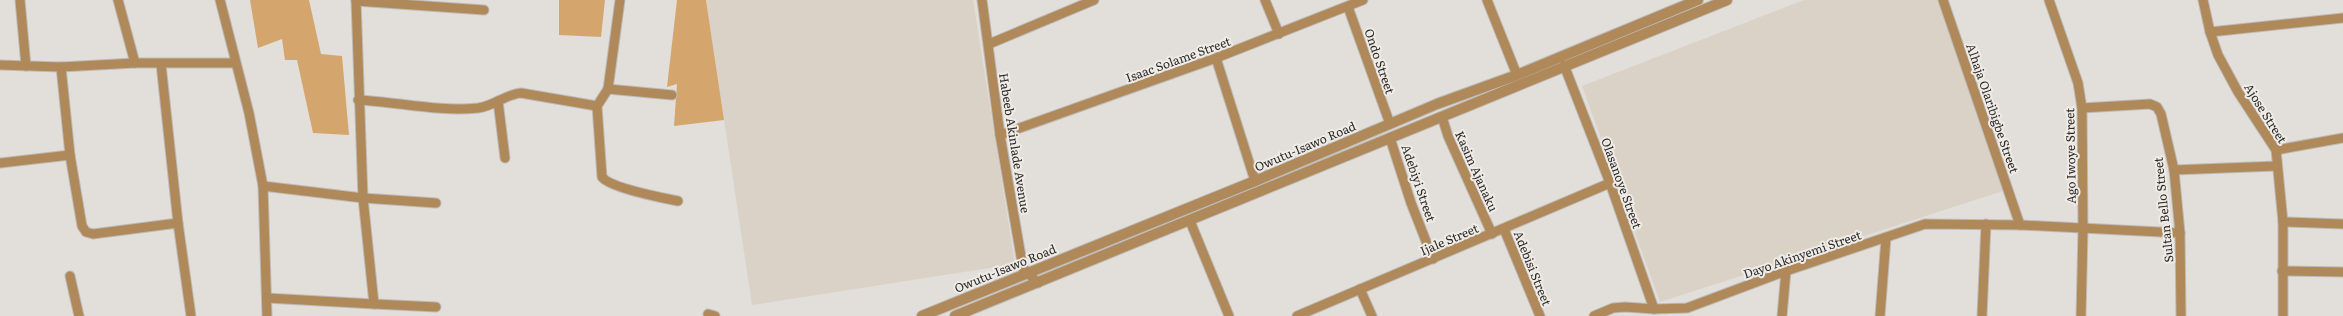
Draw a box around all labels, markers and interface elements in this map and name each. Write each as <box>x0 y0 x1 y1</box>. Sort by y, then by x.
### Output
street label: Ondo Street <box>1360 26 1400 96</box>
street label: Isaac Solame Street <box>1123 32 1233 86</box>
street label: Alhaja Olaribigbe Street <box>1962 41 2024 176</box>
street label: Habeeb Akinlade Avenue <box>995 72 1035 214</box>
street label: Ajose Street <box>2240 79 2292 147</box>
street label: Ago Iwoye Street <box>2060 108 2080 204</box>
street label: Owutu-Isawo Road <box>1252 116 1359 175</box>
street label: Kasim Ajanaku <box>1451 128 1503 215</box>
street label: Olasanoye Street <box>1597 135 1647 231</box>
street label: Adebiyi Street <box>1397 142 1441 224</box>
street label: Sultan Bello Street <box>2149 156 2177 263</box>
street label: Ijale Street <box>1417 219 1481 259</box>
street label: Dayo Akinyemi Street <box>1741 225 1863 283</box>
street label: Adebisi Street <box>1510 228 1556 308</box>
street label: Owutu-Isawo Road <box>951 239 1059 297</box>

